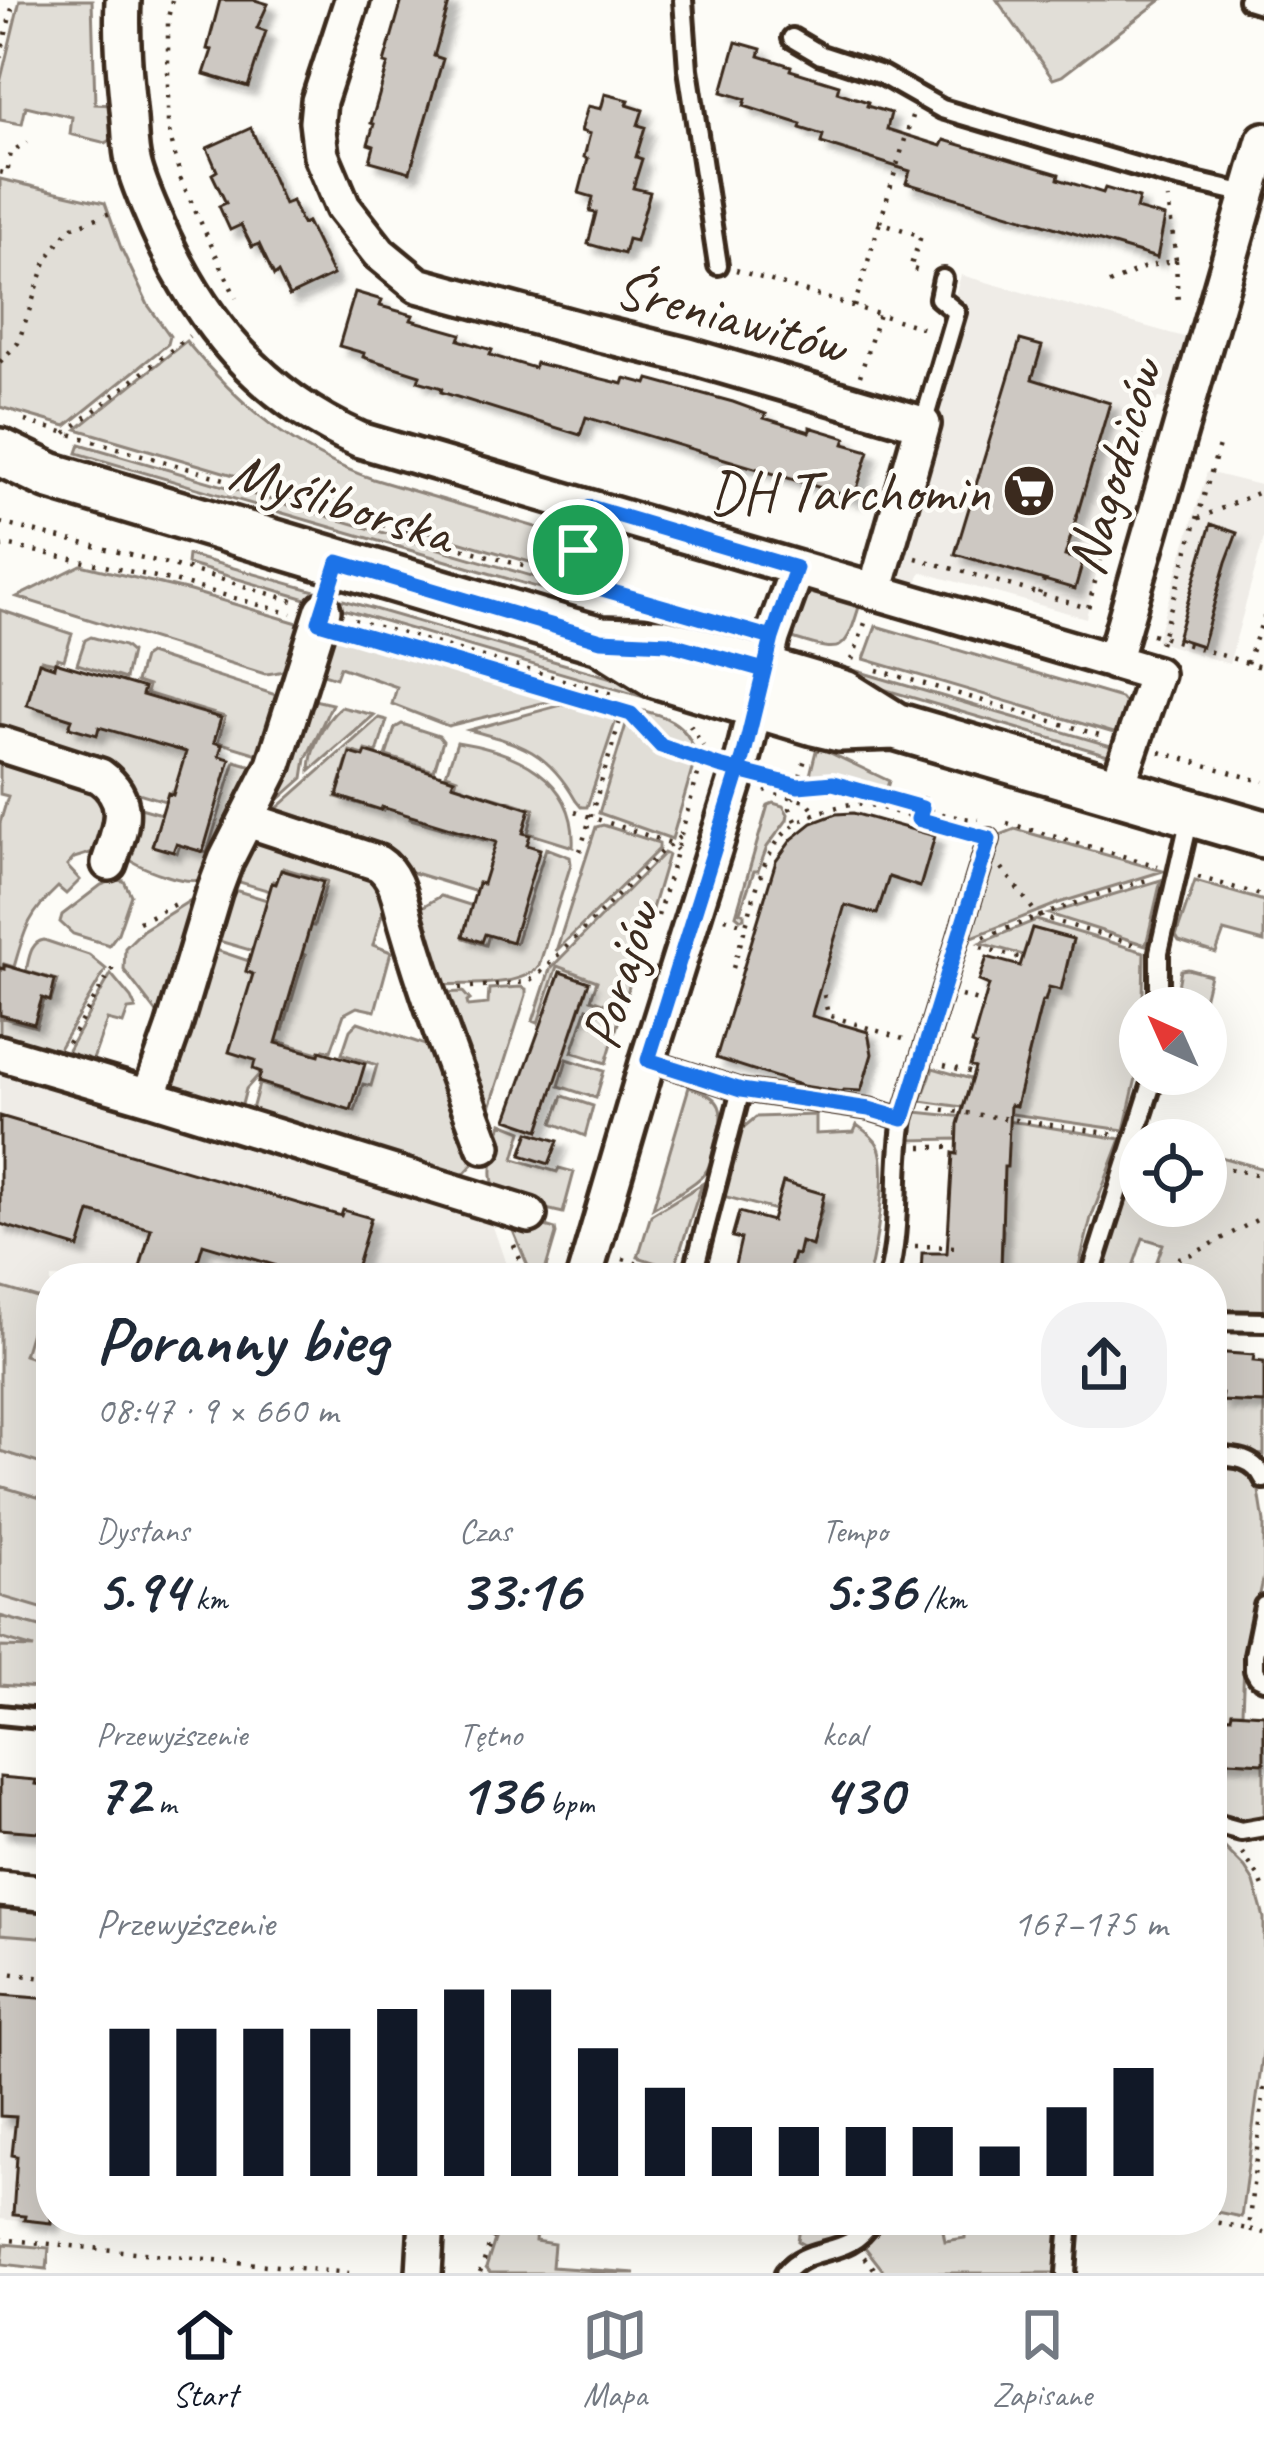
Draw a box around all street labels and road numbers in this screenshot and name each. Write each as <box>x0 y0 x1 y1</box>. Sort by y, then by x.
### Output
street label: Śreniawitów <box>608 251 858 382</box>
street label: Nagodziców <box>1049 347 1180 583</box>
street label: Myśliborska <box>222 434 466 571</box>
street label: Porajów <box>564 889 678 1057</box>

